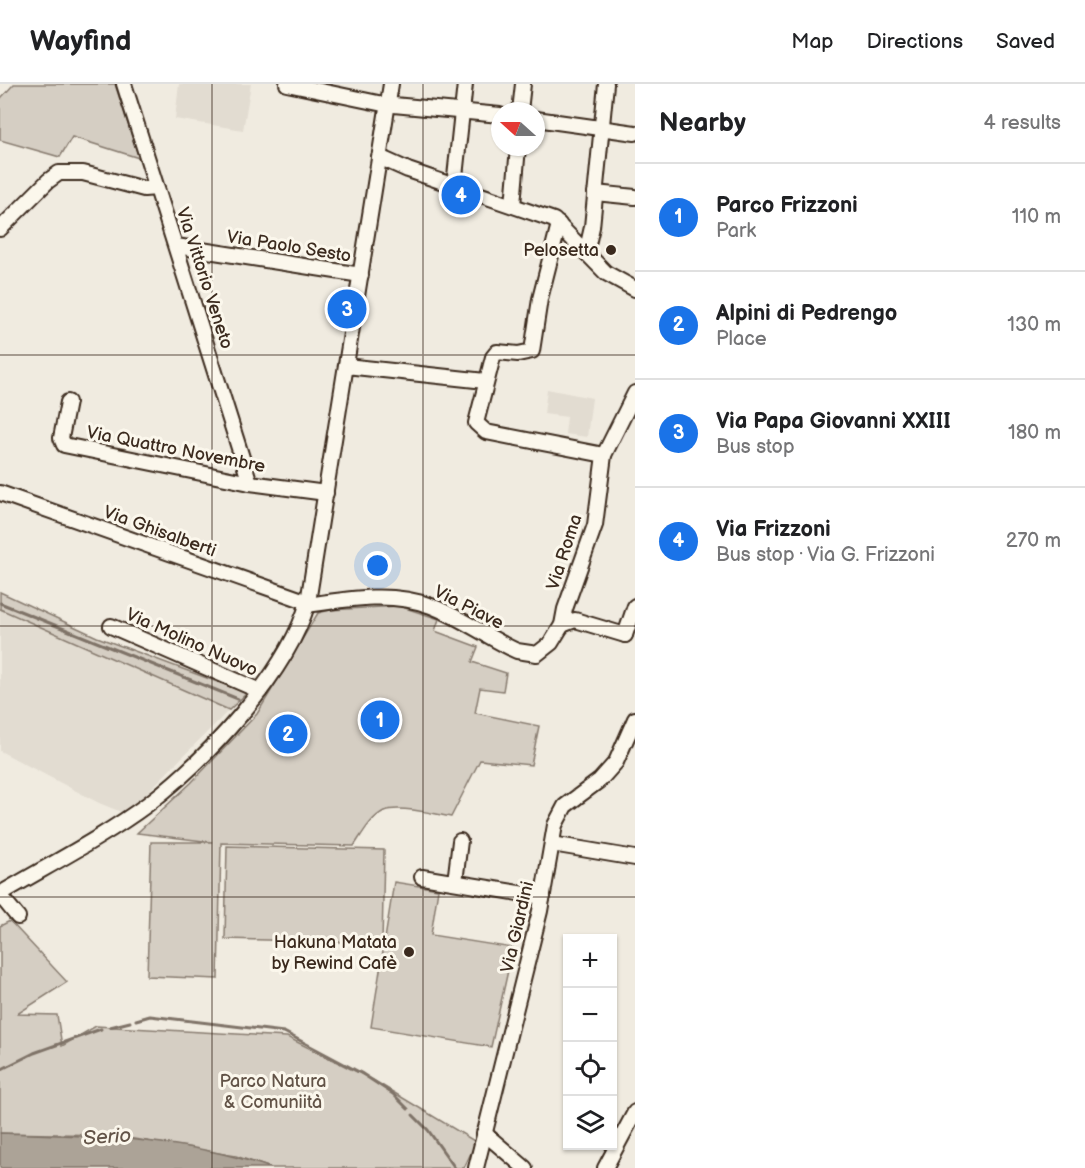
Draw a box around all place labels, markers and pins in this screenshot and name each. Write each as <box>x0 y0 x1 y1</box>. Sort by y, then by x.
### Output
pin: 4 <box>442 172 480 218</box>
place label: Pelosetta <box>523 240 599 261</box>
marker: Pelosetta <box>604 243 618 257</box>
pin: 3 <box>328 286 366 332</box>
pin: 1 <box>360 698 400 742</box>
pin: 2 <box>268 712 308 756</box>
place label: Hakuna Matata by Rewind Cafè <box>271 932 397 974</box>
marker: Hakuna Matata by Rewind Cafè <box>402 945 416 959</box>

